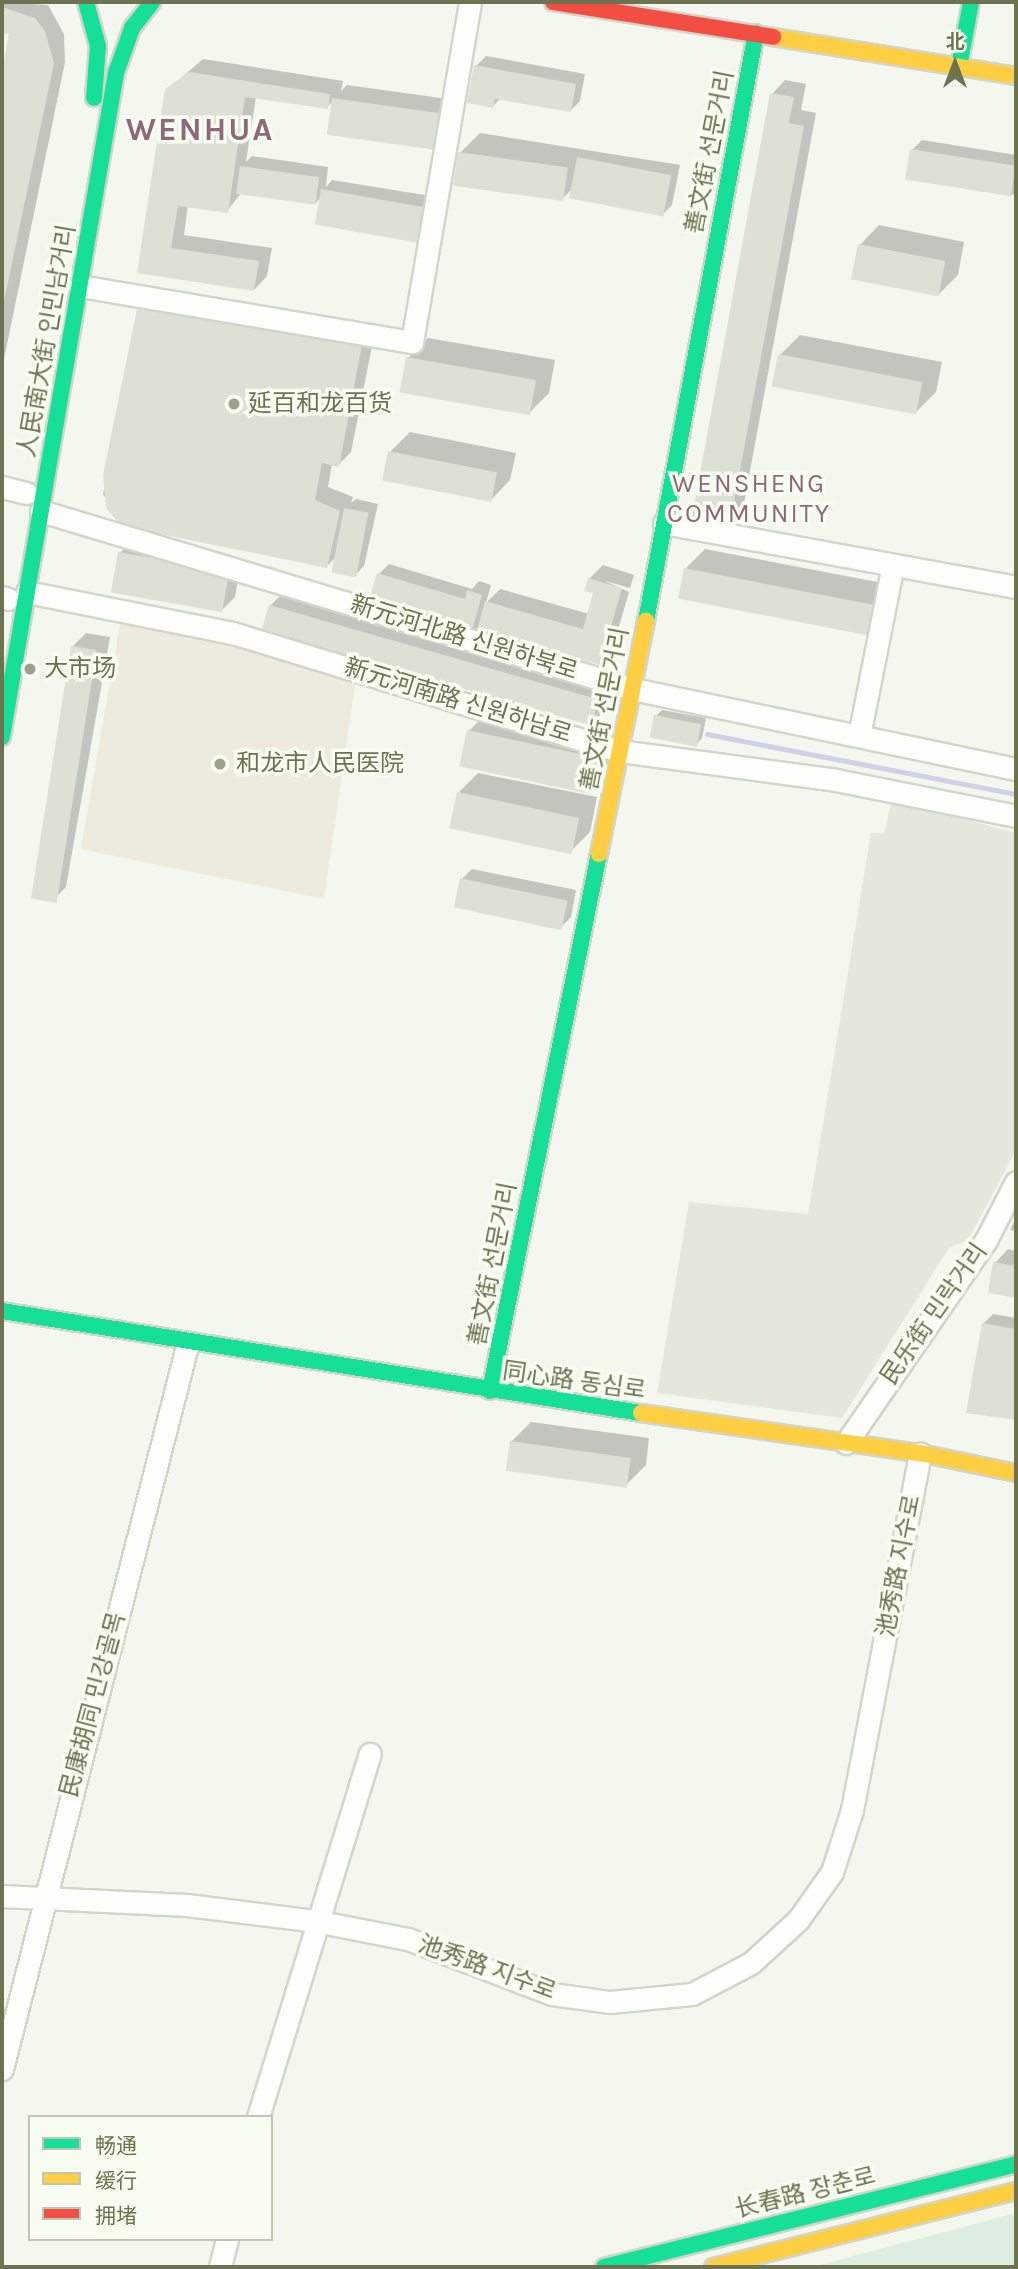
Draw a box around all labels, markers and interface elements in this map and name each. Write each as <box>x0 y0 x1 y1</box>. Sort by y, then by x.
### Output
north arrow <box>920 28 990 98</box>
text: 北 <box>945 31 965 53</box>
street label: 善文街 선문거리 <box>680 68 740 236</box>
district label: WENHUA <box>126 111 274 149</box>
street label: 人民南大街 인민남거리 <box>12 222 82 460</box>
place label: 延百和龙百货 <box>248 390 392 418</box>
marker: 延百和龙百货 <box>226 396 242 412</box>
district label: WENSHENG COMMUNITY <box>668 468 830 530</box>
street label: 新元河北路 신원하북로 <box>347 590 581 686</box>
street label: 善文街 선문거리 <box>575 625 635 793</box>
street label: 新元河南路 신원하남로 <box>341 653 575 749</box>
place label: 大市场 <box>44 655 116 683</box>
marker: 大市场 <box>22 661 38 677</box>
place label: 和龙市人民医院 <box>236 750 404 778</box>
marker: 和龙市人民医院 <box>210 754 230 774</box>
street label: 善文街 선문거리 <box>463 1180 523 1348</box>
street label: 民乐街 민락거리 <box>875 1238 993 1390</box>
street label: 同心路 동심로 <box>501 1357 647 1405</box>
street label: 池秀路 지수로 <box>871 1493 927 1639</box>
street label: 民康胡同 민강골목 <box>55 1610 131 1800</box>
street label: 池秀路 지수로 <box>414 1930 560 2006</box>
legend <box>28 2115 273 2241</box>
text: 畅通 <box>95 2134 137 2158</box>
street label: 长春路 장춘로 <box>732 2162 878 2224</box>
text: 缓行 <box>95 2169 137 2193</box>
text: 拥堵 <box>95 2204 137 2228</box>

